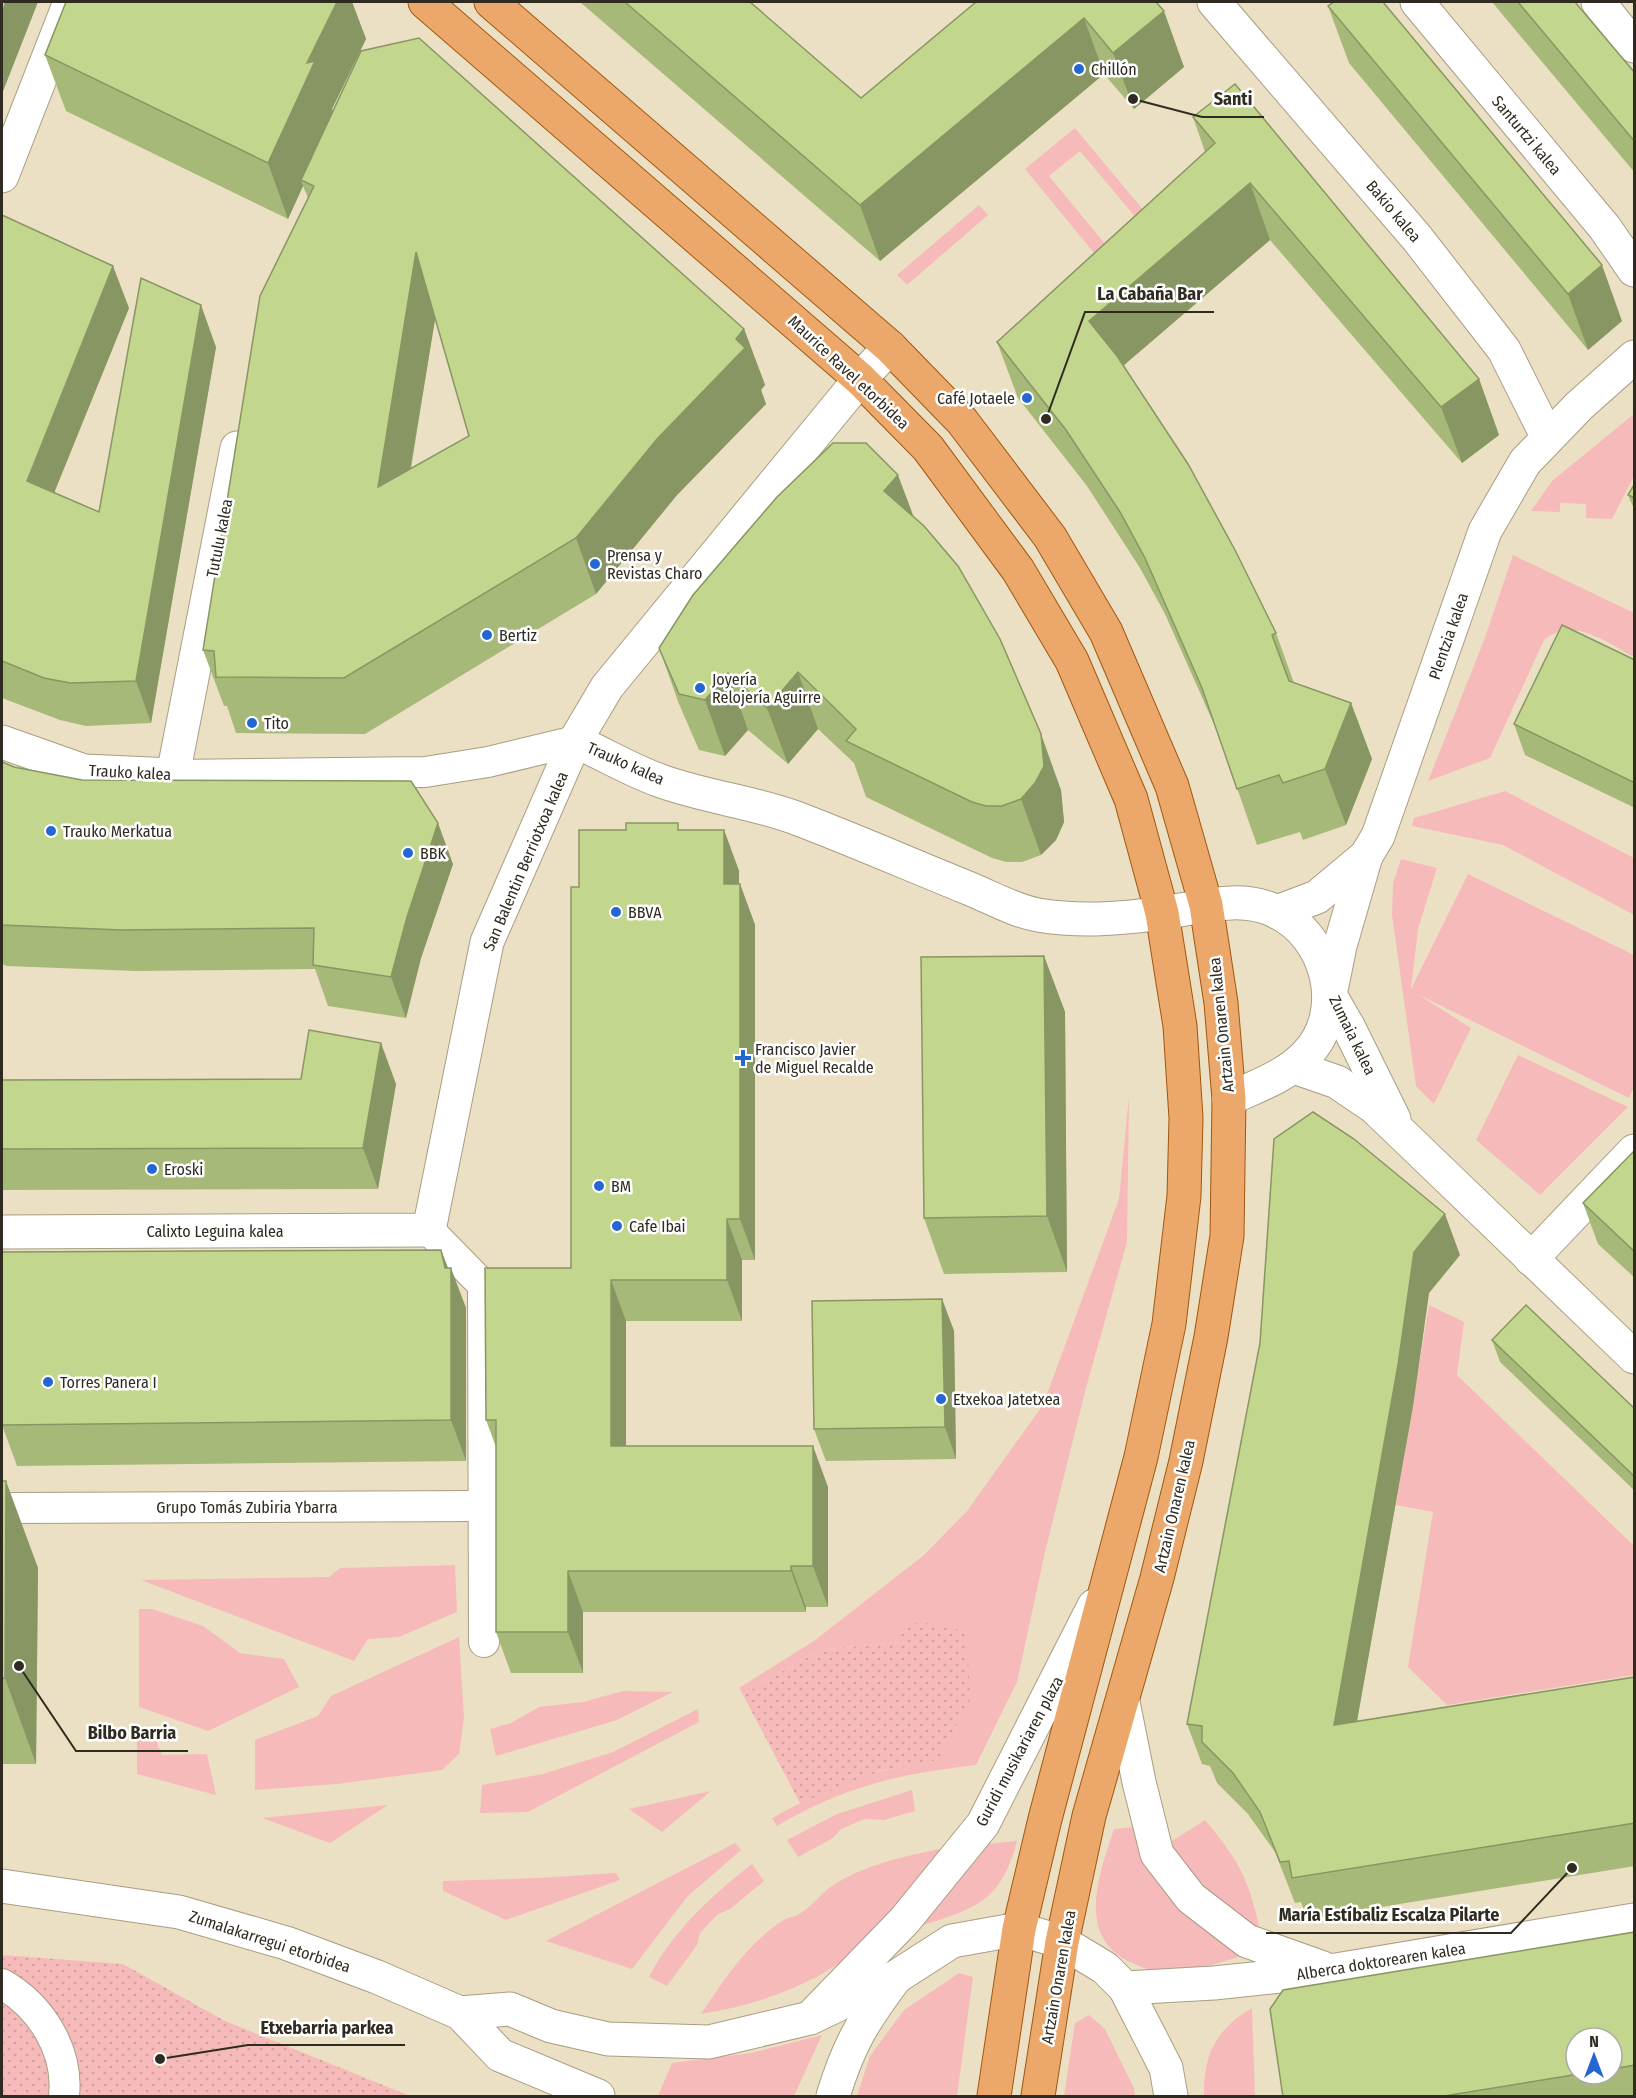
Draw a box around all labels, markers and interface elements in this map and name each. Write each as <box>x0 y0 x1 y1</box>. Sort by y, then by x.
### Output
place label: Chillón <box>1091 60 1137 79</box>
marker: Chillón <box>1072 62 1086 76</box>
callout: Santi <box>1202 81 1264 117</box>
text: Santi <box>1214 88 1252 110</box>
street label: Santurtzi kalea <box>1488 92 1565 179</box>
street label: Bakio kalea <box>1362 177 1425 246</box>
callout: La Cabaña Bar <box>1085 276 1214 312</box>
text: La Cabaña Bar <box>1097 283 1203 305</box>
street label: Maurice Ravel etorbidea <box>784 311 913 433</box>
place label: Café Jotaele <box>937 389 1015 408</box>
marker: Café Jotaele <box>1020 391 1034 405</box>
street label: Tutulu kalea <box>203 497 236 579</box>
place label: Prensa y Revistas Charo <box>607 546 703 583</box>
marker: Prensa y Revistas Charo <box>588 557 602 571</box>
street label: Plentzia kalea <box>1425 590 1472 682</box>
place label: Bertiz <box>499 626 537 645</box>
marker: Bertiz <box>480 628 494 642</box>
place label: Joyería Relojería Aguirre <box>712 670 821 707</box>
marker: Joyería Relojería Aguirre <box>693 681 707 695</box>
place label: Tito <box>264 714 289 733</box>
marker: Tito <box>245 716 259 730</box>
street label: Trauko kalea <box>584 738 667 789</box>
street label: Trauko kalea <box>88 761 172 784</box>
street label: San Balentin Berriotxoa kalea <box>479 768 572 954</box>
place label: Trauko Merkatua <box>63 822 172 841</box>
marker: Trauko Merkatua <box>44 824 58 838</box>
place label: BBK <box>420 844 447 863</box>
marker: BBK <box>401 846 415 860</box>
place label: BBVA <box>628 903 662 922</box>
marker: BBVA <box>609 905 623 919</box>
street label: Artzain Onaren kalea <box>1205 956 1238 1093</box>
street label: Zumaia kalea <box>1325 992 1380 1078</box>
place label: Francisco Javier de Miguel Recalde <box>755 1040 874 1077</box>
marker: Francisco Javier de Miguel Recalde <box>736 1051 750 1065</box>
place label: Eroski <box>164 1160 203 1179</box>
marker: Eroski <box>145 1162 159 1176</box>
place label: BM <box>611 1177 631 1196</box>
marker: BM <box>592 1179 606 1193</box>
place label: Cafe Ibai <box>629 1217 686 1236</box>
marker: Cafe Ibai <box>610 1219 624 1233</box>
street label: Calixto Leguina kalea <box>146 1222 284 1241</box>
place label: Torres Panera I <box>60 1373 157 1392</box>
marker: Torres Panera I <box>41 1375 55 1389</box>
place label: Etxekoa Jatetxea <box>953 1390 1060 1409</box>
marker: Etxekoa Jatetxea <box>934 1392 948 1406</box>
street label: Artzain Onaren kalea <box>1150 1438 1199 1574</box>
street label: Grupo Tomás Zubiria Ybarra <box>156 1498 338 1517</box>
street label: Guridi musikariaren plaza <box>972 1673 1067 1830</box>
callout: Bilbo Barria <box>76 1715 188 1751</box>
text: Bilbo Barria <box>88 1722 176 1744</box>
callout: María Estíbaliz Escalza Pilarte <box>1266 1897 1511 1933</box>
text: María Estíbaliz Escalza Pilarte <box>1279 1904 1499 1926</box>
street label: Zumalakarregui etorbidea <box>187 1906 353 1977</box>
street label: Artzain Onaren kalea <box>1037 1909 1080 2046</box>
street label: Alberca doktorearen kalea <box>1295 1939 1467 1984</box>
callout: Etxebarria parkea <box>248 2009 405 2045</box>
text: Etxebarria parkea <box>260 2017 394 2039</box>
north arrow <box>1564 2026 1624 2086</box>
text: N <box>1589 2032 1599 2051</box>

